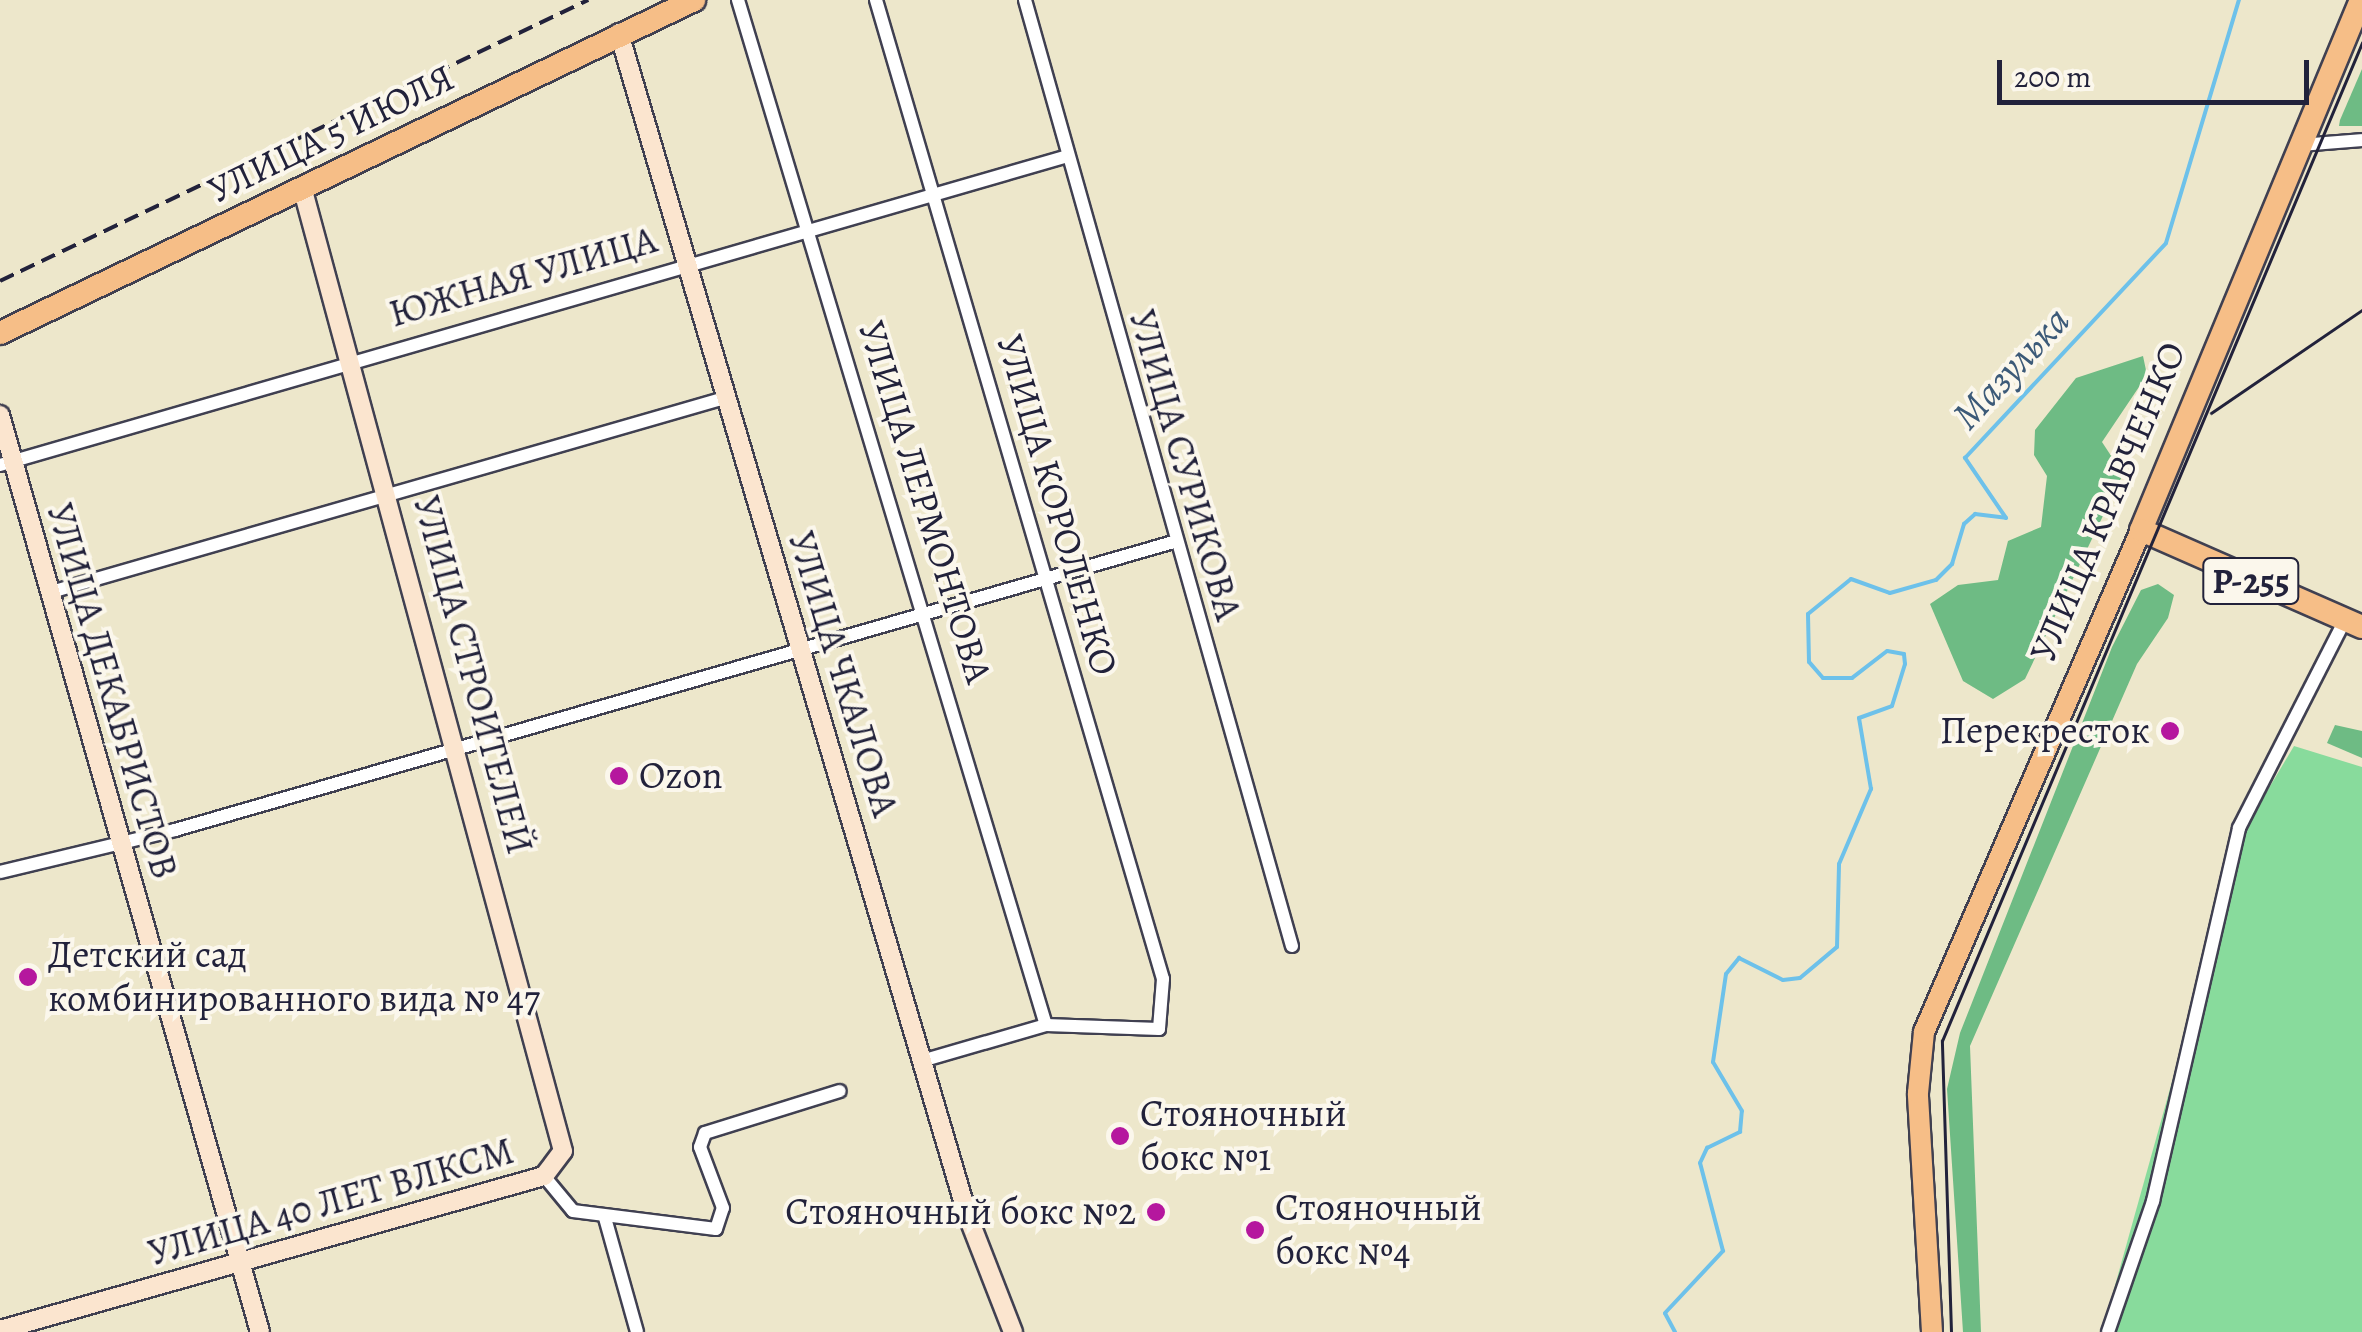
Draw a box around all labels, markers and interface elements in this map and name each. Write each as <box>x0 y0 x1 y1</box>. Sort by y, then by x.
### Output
scale bar <box>2002 40 2314 102</box>
street label: УЛИЦА 5 ИЮЛЯ <box>201 55 461 213</box>
text: 200 m <box>2014 57 2091 97</box>
street label: ЮЖНАЯ УЛИЦА <box>384 217 662 337</box>
water label: Мазулька <box>1942 297 2080 439</box>
street label: УЛИЦА СУРИКОВА <box>1119 305 1251 625</box>
street label: УЛИЦА ЛЕРМОНТОВА <box>848 315 1002 689</box>
street label: УЛИЦА КОРОЛЕНКО <box>987 329 1127 681</box>
street label: УЛИЦА КРАВЧЕНКО <box>2020 335 2196 669</box>
street label: УЛИЦА СТРОИТЕЛЕЙ <box>403 491 543 859</box>
street label: УЛИЦА ДЕКАБРИСТОВ <box>37 498 187 884</box>
street label: УЛИЦА ЧКАЛОВА <box>778 526 908 822</box>
road number: Р-255 <box>2201 551 2301 611</box>
place label: Перекресток <box>1940 708 2150 754</box>
marker: Перекресток <box>2159 720 2181 742</box>
place label: Ozon <box>639 753 723 799</box>
marker: Ozon <box>608 765 630 787</box>
place label: Детский сад комбинированного вида № 47 <box>48 932 540 1022</box>
marker: Детский сад комбинированного вида № 47 <box>17 966 39 988</box>
place label: Стояночный бокс №1 <box>1140 1091 1347 1180</box>
marker: Стояночный бокс №1 <box>1109 1125 1131 1147</box>
street label: УЛИЦА 40 ЛЕТ ВЛКСМ <box>143 1128 519 1276</box>
place label: Стояночный бокс №4 <box>1275 1185 1482 1274</box>
place label: Стояночный бокс №2 <box>785 1189 1136 1235</box>
marker: Стояночный бокс №2 <box>1145 1201 1167 1223</box>
marker: Стояночный бокс №4 <box>1244 1219 1266 1241</box>

